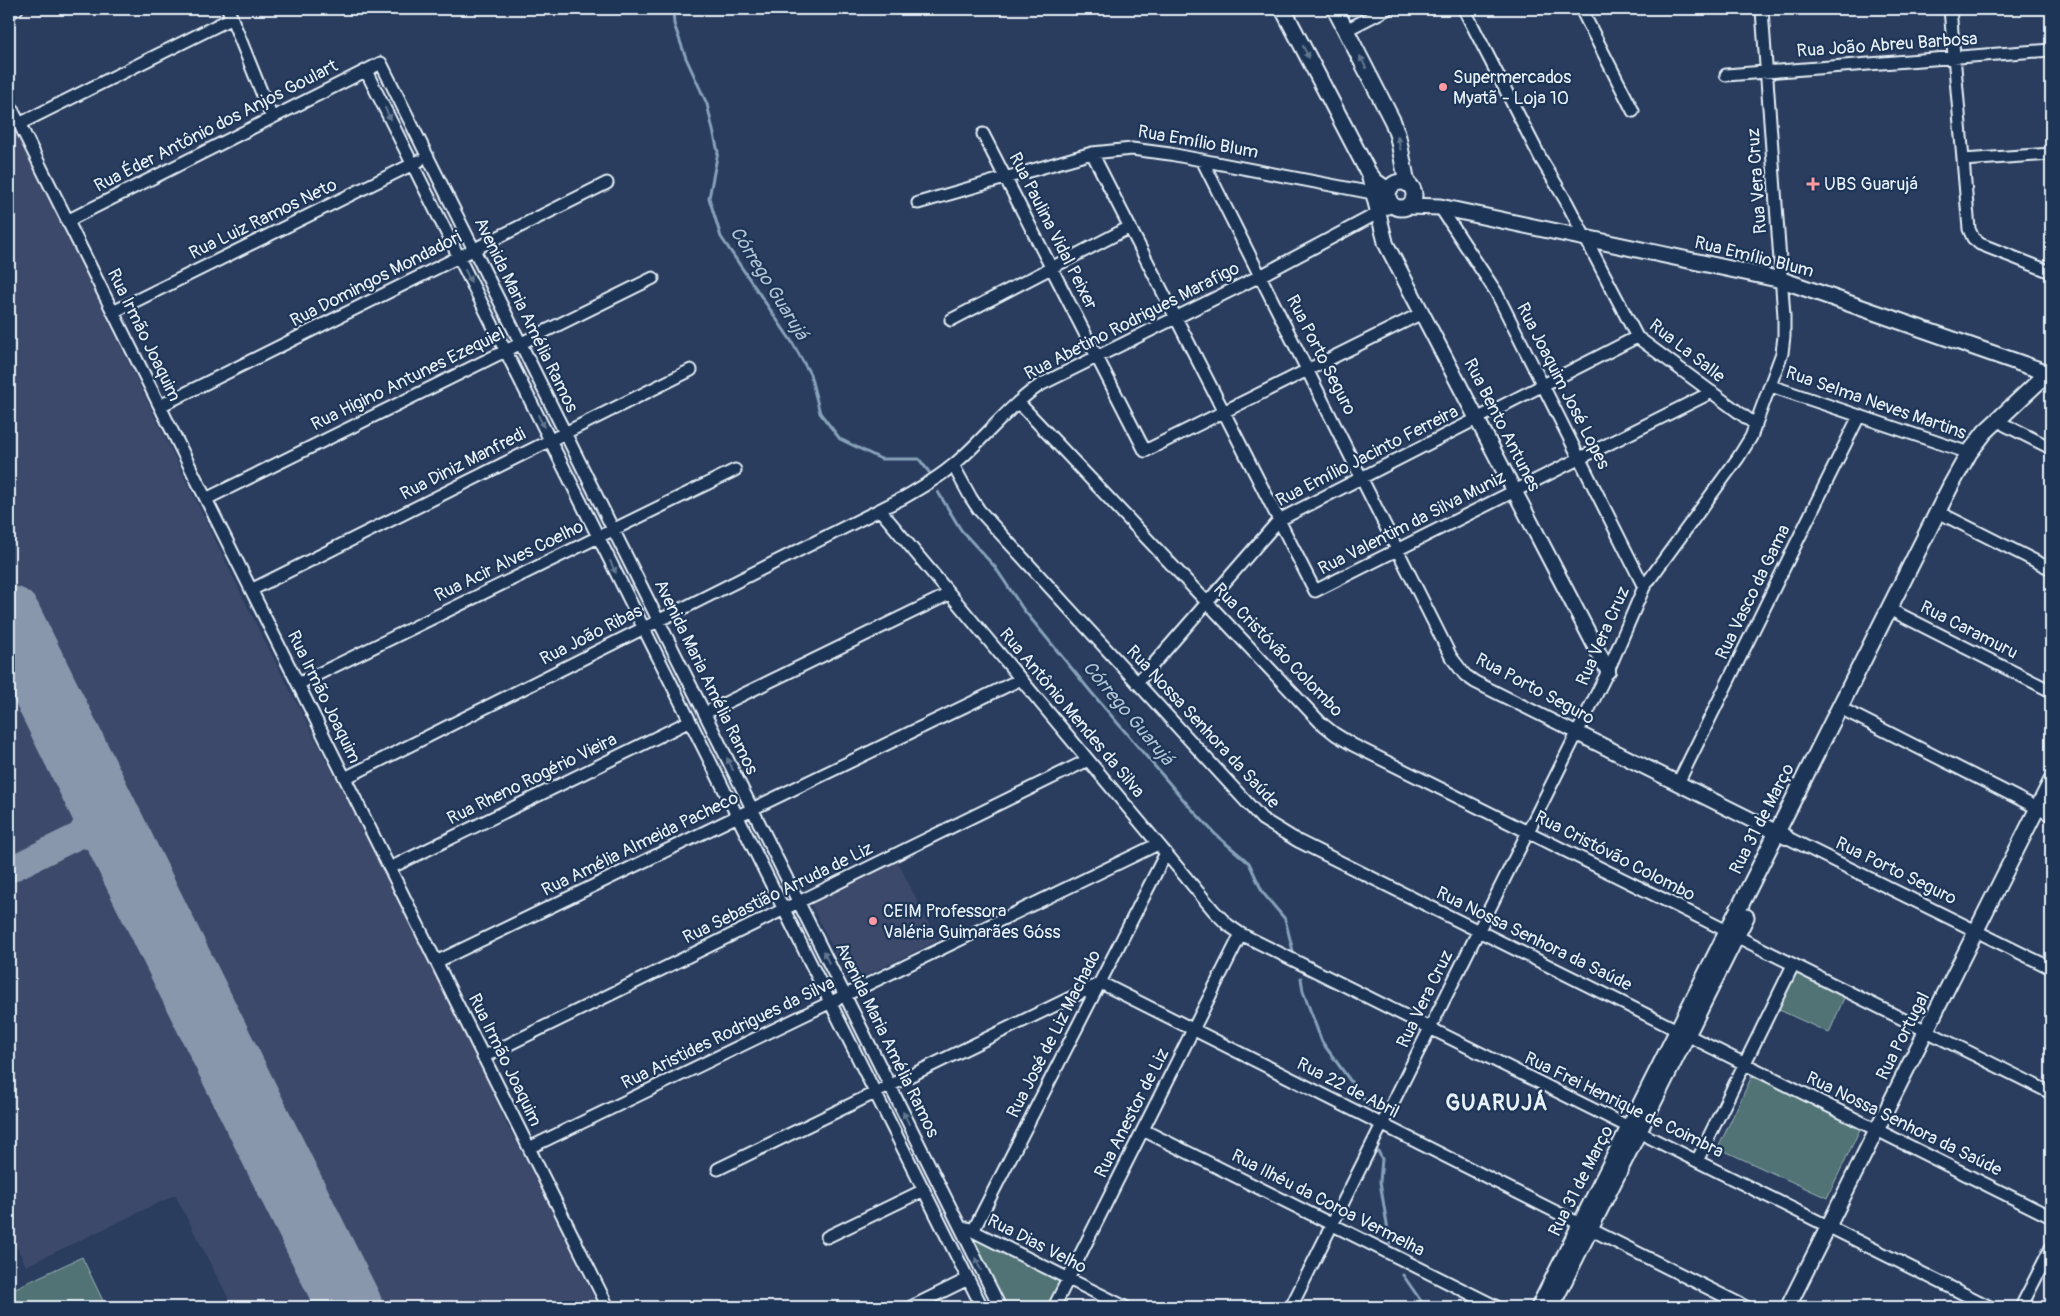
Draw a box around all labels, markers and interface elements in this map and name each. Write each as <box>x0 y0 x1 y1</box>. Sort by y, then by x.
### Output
street label: Rua João Abreu Barbosa <box>1796 27 1978 63</box>
one-way arrow <box>1302 45 1310 59</box>
street label: Rua Éder Antônio dos Anjos Goulart <box>90 54 342 198</box>
one-way arrow <box>1359 55 1367 70</box>
place label: Supermercados Myatã - Loja 10 <box>1453 66 1571 110</box>
marker: Supermercados Myatã - Loja 10 <box>1437 81 1449 93</box>
one-way arrow <box>384 107 392 122</box>
street label: Rua Emílio Blum <box>1136 120 1260 164</box>
street label: Rua Vera Cruz <box>1742 127 1772 235</box>
one-way arrow <box>1395 136 1403 151</box>
street label: Rua Paulina Vidal Peixer <box>1003 148 1103 314</box>
street label: Rua Luiz Ramos Neto <box>185 173 341 265</box>
place label: UBS Guarujá <box>1824 173 1918 196</box>
marker: UBS Guarujá <box>1806 177 1820 191</box>
street label: Avenida Maria Amélia Ramos <box>469 214 583 416</box>
water label: Córrego Guarujá <box>725 222 814 345</box>
street label: Rua Domingos Mondadori <box>286 226 466 332</box>
street label: Rua Emílio Blum <box>1692 231 1816 283</box>
street label: Rua Abetino Rodrigues Marafigo <box>1021 256 1244 385</box>
street label: Rua Irmão Joaquim <box>102 265 186 405</box>
one-way arrow <box>464 268 472 283</box>
street label: Rua Porto Seguro <box>1281 291 1361 419</box>
street label: Rua Joaquim José Lopes <box>1511 299 1615 473</box>
street label: Rua La Salle <box>1644 314 1730 388</box>
street label: Rua Higino Antunes Ezequiel <box>307 322 509 436</box>
street label: Rua Bento Antunes <box>1459 355 1545 495</box>
street label: Rua Selma Neves Martins <box>1783 361 1969 445</box>
street label: Rua Emílio Jacinto Ferreira <box>1272 400 1462 512</box>
one-way arrow <box>537 414 545 428</box>
street label: Rua Diniz Manfredi <box>396 422 530 506</box>
street label: Rua Valentim da Silva Muniz <box>1314 466 1510 580</box>
street label: Rua Acir Alves Coelho <box>431 515 588 607</box>
street label: Rua Vasco da Gama <box>1710 521 1796 663</box>
one-way arrow <box>609 559 617 574</box>
street label: Avenida Maria Amélia Ramos <box>649 576 763 778</box>
street label: Rua Cristóvão Colombo <box>1208 578 1348 722</box>
street label: Rua Vera Cruz <box>1571 583 1635 689</box>
street label: Rua Caramuru <box>1916 596 2022 664</box>
street label: Rua João Ribas <box>536 599 646 671</box>
street label: Rua Antônio Mendes da Silva <box>994 623 1150 803</box>
street label: Rua Irmão Joaquim <box>282 627 366 767</box>
street label: Rua Nossa Senhora da Saúde <box>1121 640 1285 814</box>
street label: Rua Porto Seguro <box>1471 648 1599 730</box>
water label: Córrego Guarujá <box>1077 656 1179 771</box>
street label: Rua Rheno Rogério Vieira <box>443 728 621 830</box>
one-way arrow <box>726 757 734 772</box>
street label: Rua 31 de Março <box>1724 759 1800 878</box>
street label: Rua Amélia Almeida Pacheco <box>538 786 743 902</box>
street label: Rua Cristóvão Colombo <box>1531 806 1699 907</box>
street label: Rua Porto Seguro <box>1832 832 1961 910</box>
street label: Rua Sebastião Arruda de Liz <box>679 837 877 949</box>
street label: Rua Nossa Senhora da Saúde <box>1432 882 1636 997</box>
place label: CEIM Professora Valéria Guimarães Góss <box>883 900 1060 944</box>
marker: CEIM Professora Valéria Guimarães Góss <box>867 915 879 927</box>
street label: Avenida Maria Amélia Ramos <box>830 939 944 1141</box>
street label: Rua José de Liz Machado <box>1002 946 1106 1122</box>
street label: Rua Vera Cruz <box>1391 946 1459 1052</box>
one-way arrow <box>821 950 829 964</box>
street label: Rua Aristides Rodrigues da Silva <box>618 971 838 1095</box>
street label: Rua Portugal <box>1871 988 1935 1084</box>
street label: Rua Irmão Joaquim <box>463 990 547 1130</box>
street label: Rua Anestor de Liz <box>1089 1044 1175 1182</box>
street label: Rua Frei Henrique de Coimbra <box>1521 1047 1727 1163</box>
street label: Rua 22 de Abril <box>1293 1052 1403 1124</box>
street label: Rua Nossa Senhora da Saúde <box>1802 1067 2006 1182</box>
district label: GUARUJÁ <box>1445 1089 1549 1117</box>
one-way arrow <box>902 1111 910 1125</box>
street label: Rua 31 de Março <box>1543 1121 1619 1240</box>
street label: Rua Ilhéu da Coroa Vermelha <box>1227 1144 1429 1262</box>
street label: Rua Dias Velho <box>983 1209 1091 1279</box>
one-way arrow <box>974 1256 982 1271</box>

